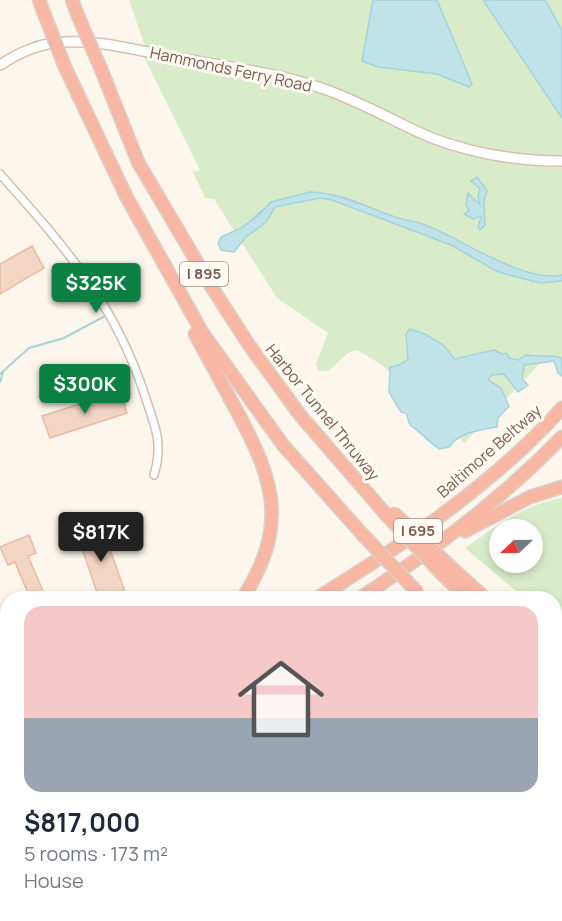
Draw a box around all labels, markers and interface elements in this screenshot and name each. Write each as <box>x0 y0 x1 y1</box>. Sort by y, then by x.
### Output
street label: Hammonds Ferry Road <box>148 41 314 97</box>
road number: I 895 <box>180 262 228 286</box>
pin: $325K <box>54 263 138 314</box>
text: $325K <box>66 269 126 296</box>
street label: Harbor Tunnel Thruway <box>261 339 385 485</box>
pin: $300K <box>43 364 127 415</box>
text: $300K <box>53 370 117 397</box>
street label: Baltimore Beltway <box>432 399 546 502</box>
pin: $817K <box>59 512 143 563</box>
text: $817K <box>72 518 130 545</box>
road number: I 695 <box>394 519 442 543</box>
north arrow <box>489 519 543 573</box>
map controls <box>489 519 543 573</box>
icon: home <box>227 645 335 753</box>
text: $817,000 <box>24 804 140 840</box>
text: 5 rooms · 173 m² <box>24 840 168 867</box>
text: House <box>24 867 84 894</box>

